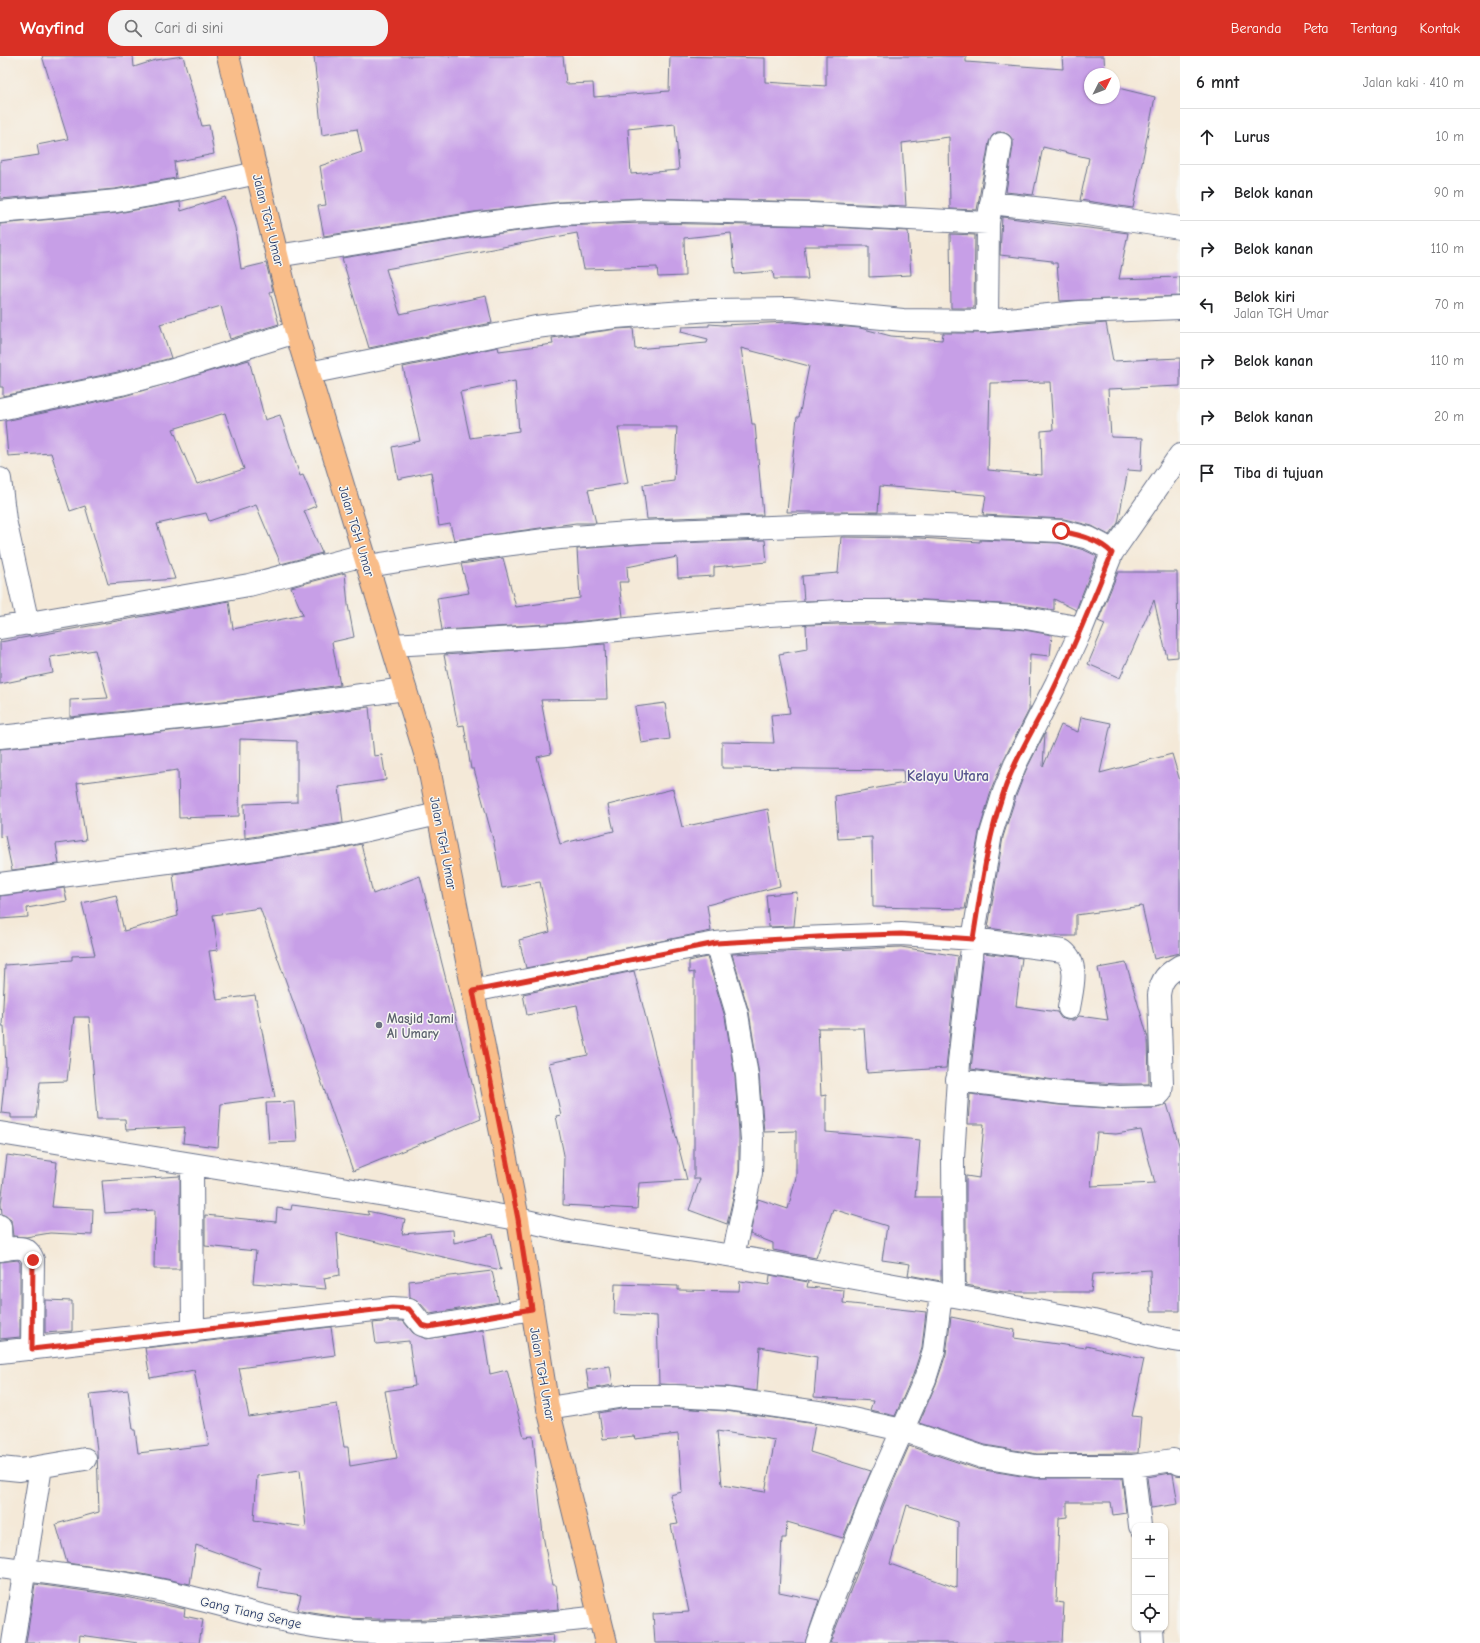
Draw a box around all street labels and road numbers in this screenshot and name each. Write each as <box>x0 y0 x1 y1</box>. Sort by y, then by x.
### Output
street label: Jalan TGH Umar <box>250 172 287 269</box>
street label: Jalan TGH Umar <box>336 484 378 579</box>
street label: Jalan TGH Umar <box>427 795 460 892</box>
street label: Jalan TGH Umar <box>527 1326 558 1423</box>
street label: Gang Tiang Senge <box>199 1594 304 1632</box>

